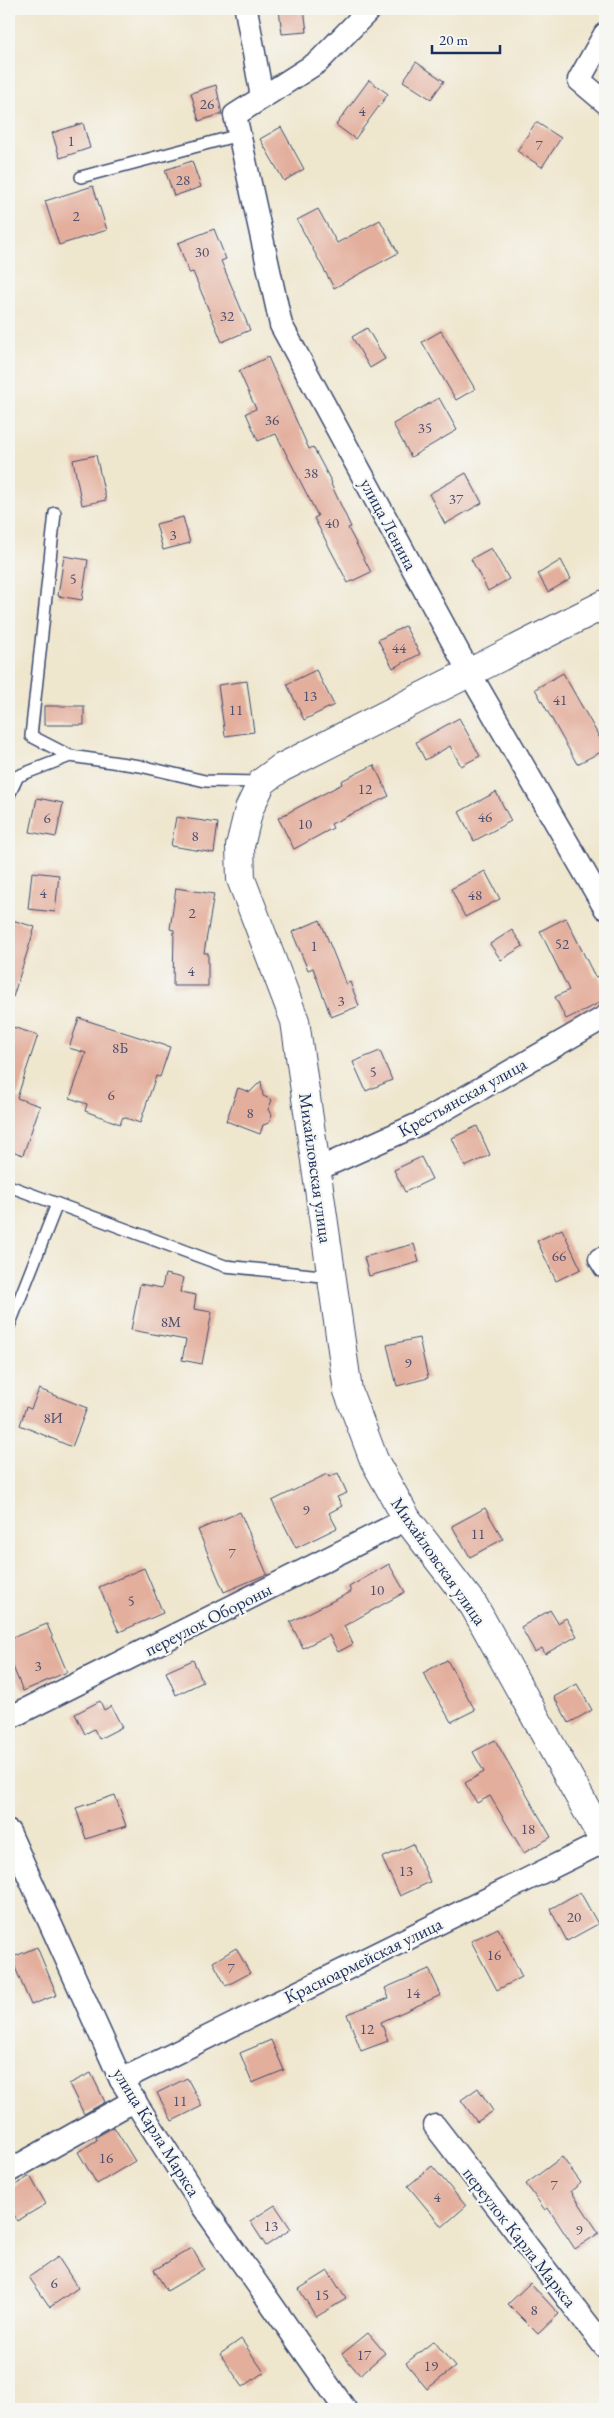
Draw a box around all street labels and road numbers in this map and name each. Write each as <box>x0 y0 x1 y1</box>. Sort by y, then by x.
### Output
street label: улица Ленина <box>355 474 423 575</box>
street label: Крестьянская улица <box>394 1052 531 1142</box>
street label: Михайловская улица <box>294 1091 338 1245</box>
street label: Михайловская улица <box>386 1492 492 1630</box>
street label: переулок Обороны <box>141 1577 275 1661</box>
street label: Красноармейская улица <box>280 1911 447 2008</box>
street label: улица Карла Маркса <box>108 2063 206 2202</box>
street label: переулок Карла Маркса <box>458 2162 582 2312</box>

